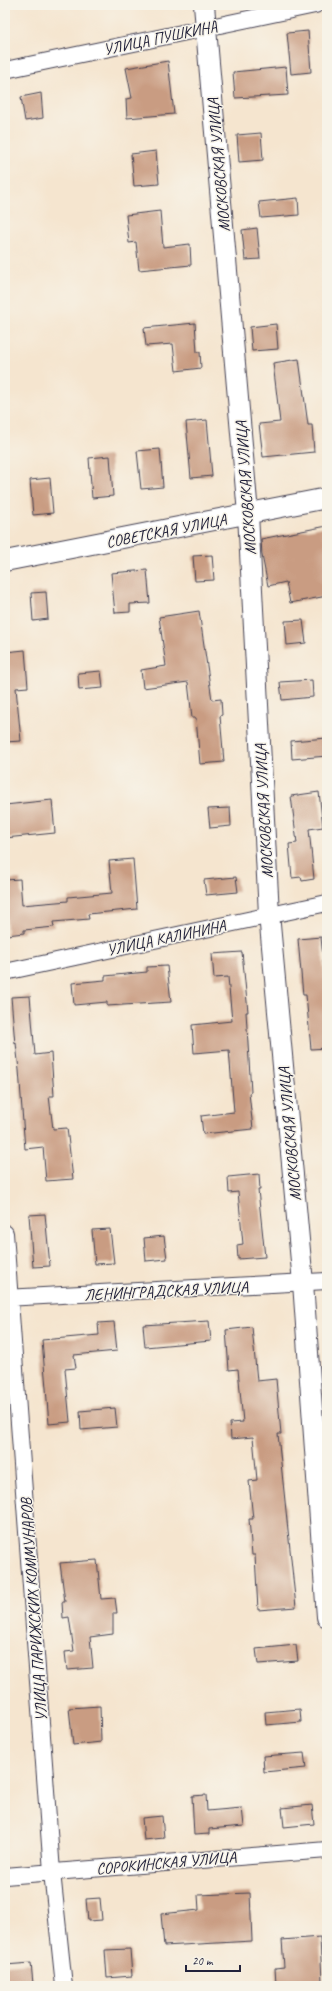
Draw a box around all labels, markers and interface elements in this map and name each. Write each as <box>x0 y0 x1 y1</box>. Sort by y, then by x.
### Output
street label: УЛИЦА ПУШКИНА <box>102 16 220 60</box>
street label: МОСКОВСКАЯ УЛИЦА <box>203 96 235 233</box>
street label: МОСКОВСКАЯ УЛИЦА <box>231 419 261 556</box>
street label: СОВЕТСКАЯ УЛИЦА <box>104 509 229 552</box>
street label: МОСКОВСКАЯ УЛИЦА <box>250 742 277 878</box>
street label: УЛИЦА КАЛИНИНА <box>105 915 228 960</box>
street label: МОСКОВСКАЯ УЛИЦА <box>274 1065 306 1202</box>
street label: ЛЕНИНГРАДСКАЯ УЛИЦА <box>84 1277 249 1305</box>
street label: УЛИЦА ПАРИЖСКИХ КОММУНАРОВ <box>16 1495 52 1722</box>
street label: СОРОКИНСКАЯ УЛИЦА <box>95 1847 238 1879</box>
scale bar <box>186 1947 240 1973</box>
text: 20 m <box>192 1953 214 1969</box>

